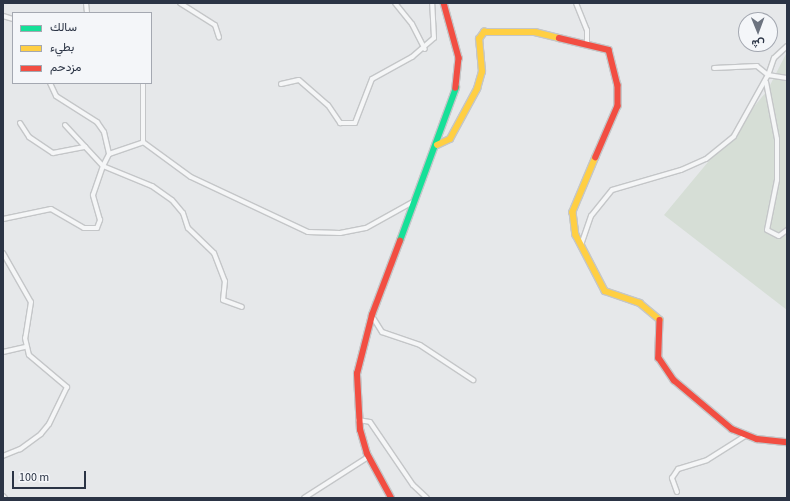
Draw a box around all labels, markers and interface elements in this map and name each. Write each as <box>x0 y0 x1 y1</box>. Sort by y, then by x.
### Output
legend <box>12 12 152 84</box>
north arrow <box>738 12 778 52</box>
text: سالك <box>50 19 77 36</box>
text: ش <box>751 36 765 51</box>
text: بطيء <box>50 39 74 56</box>
text: مزدحم <box>50 59 81 76</box>
scale bar <box>14 463 88 489</box>
text: 100 m <box>19 469 49 486</box>

